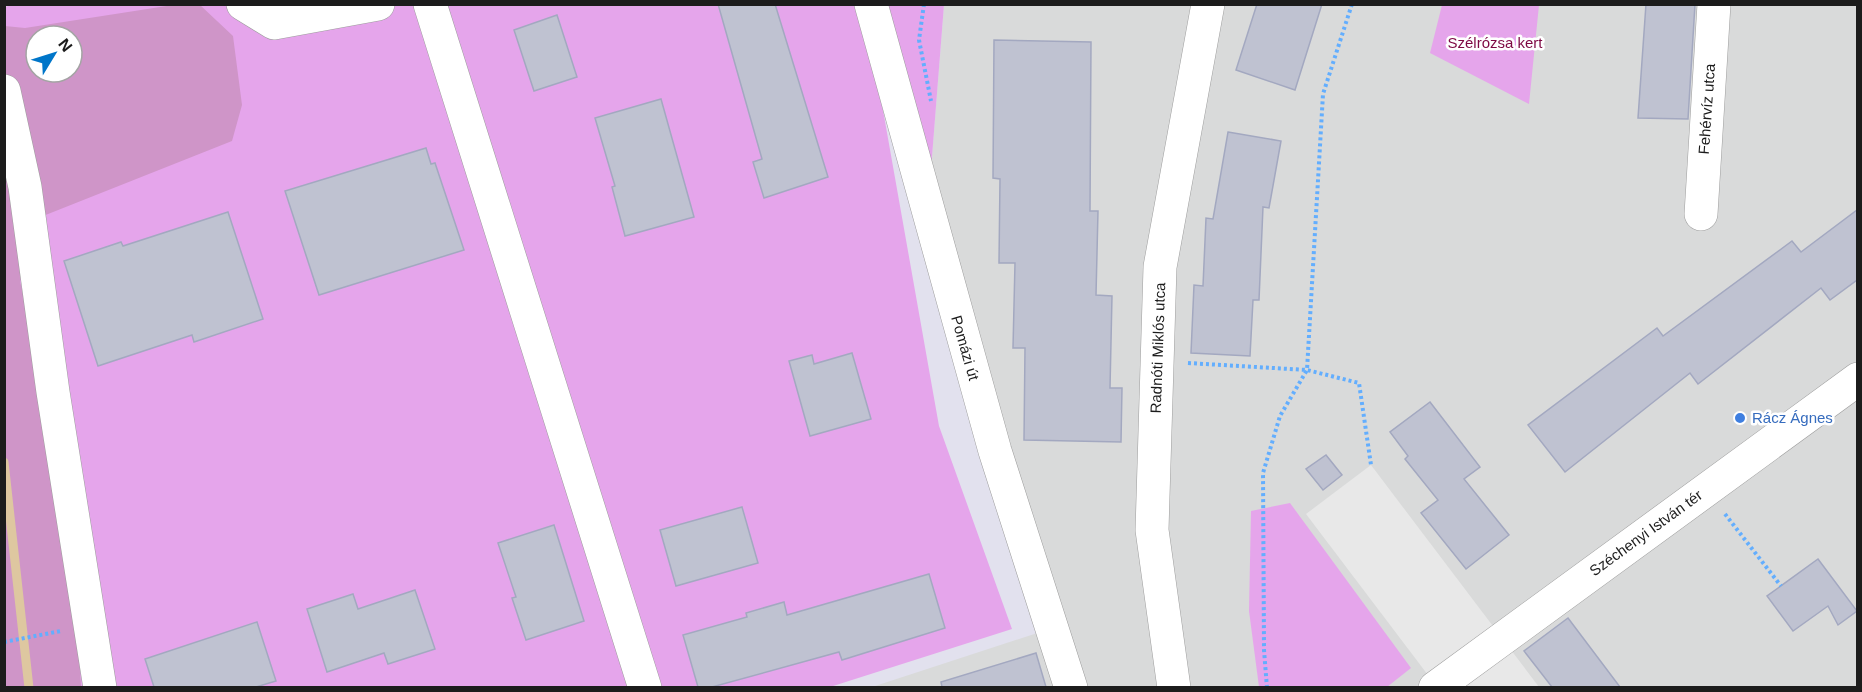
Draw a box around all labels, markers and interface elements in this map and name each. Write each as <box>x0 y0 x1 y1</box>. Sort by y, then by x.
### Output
north arrow <box>24 24 84 84</box>
park label: Szélrózsa kert <box>1447 34 1543 51</box>
text: N <box>55 35 76 55</box>
street label: Fehérvíz utca <box>1695 62 1718 155</box>
street label: Radnóti Miklós utca <box>1147 282 1168 414</box>
street label: Pomázi út <box>948 313 983 383</box>
place label: Rácz Ágnes <box>1752 409 1833 426</box>
marker: Rácz Ágnes <box>1733 411 1747 425</box>
street label: Széchenyi István tér <box>1586 486 1705 579</box>

